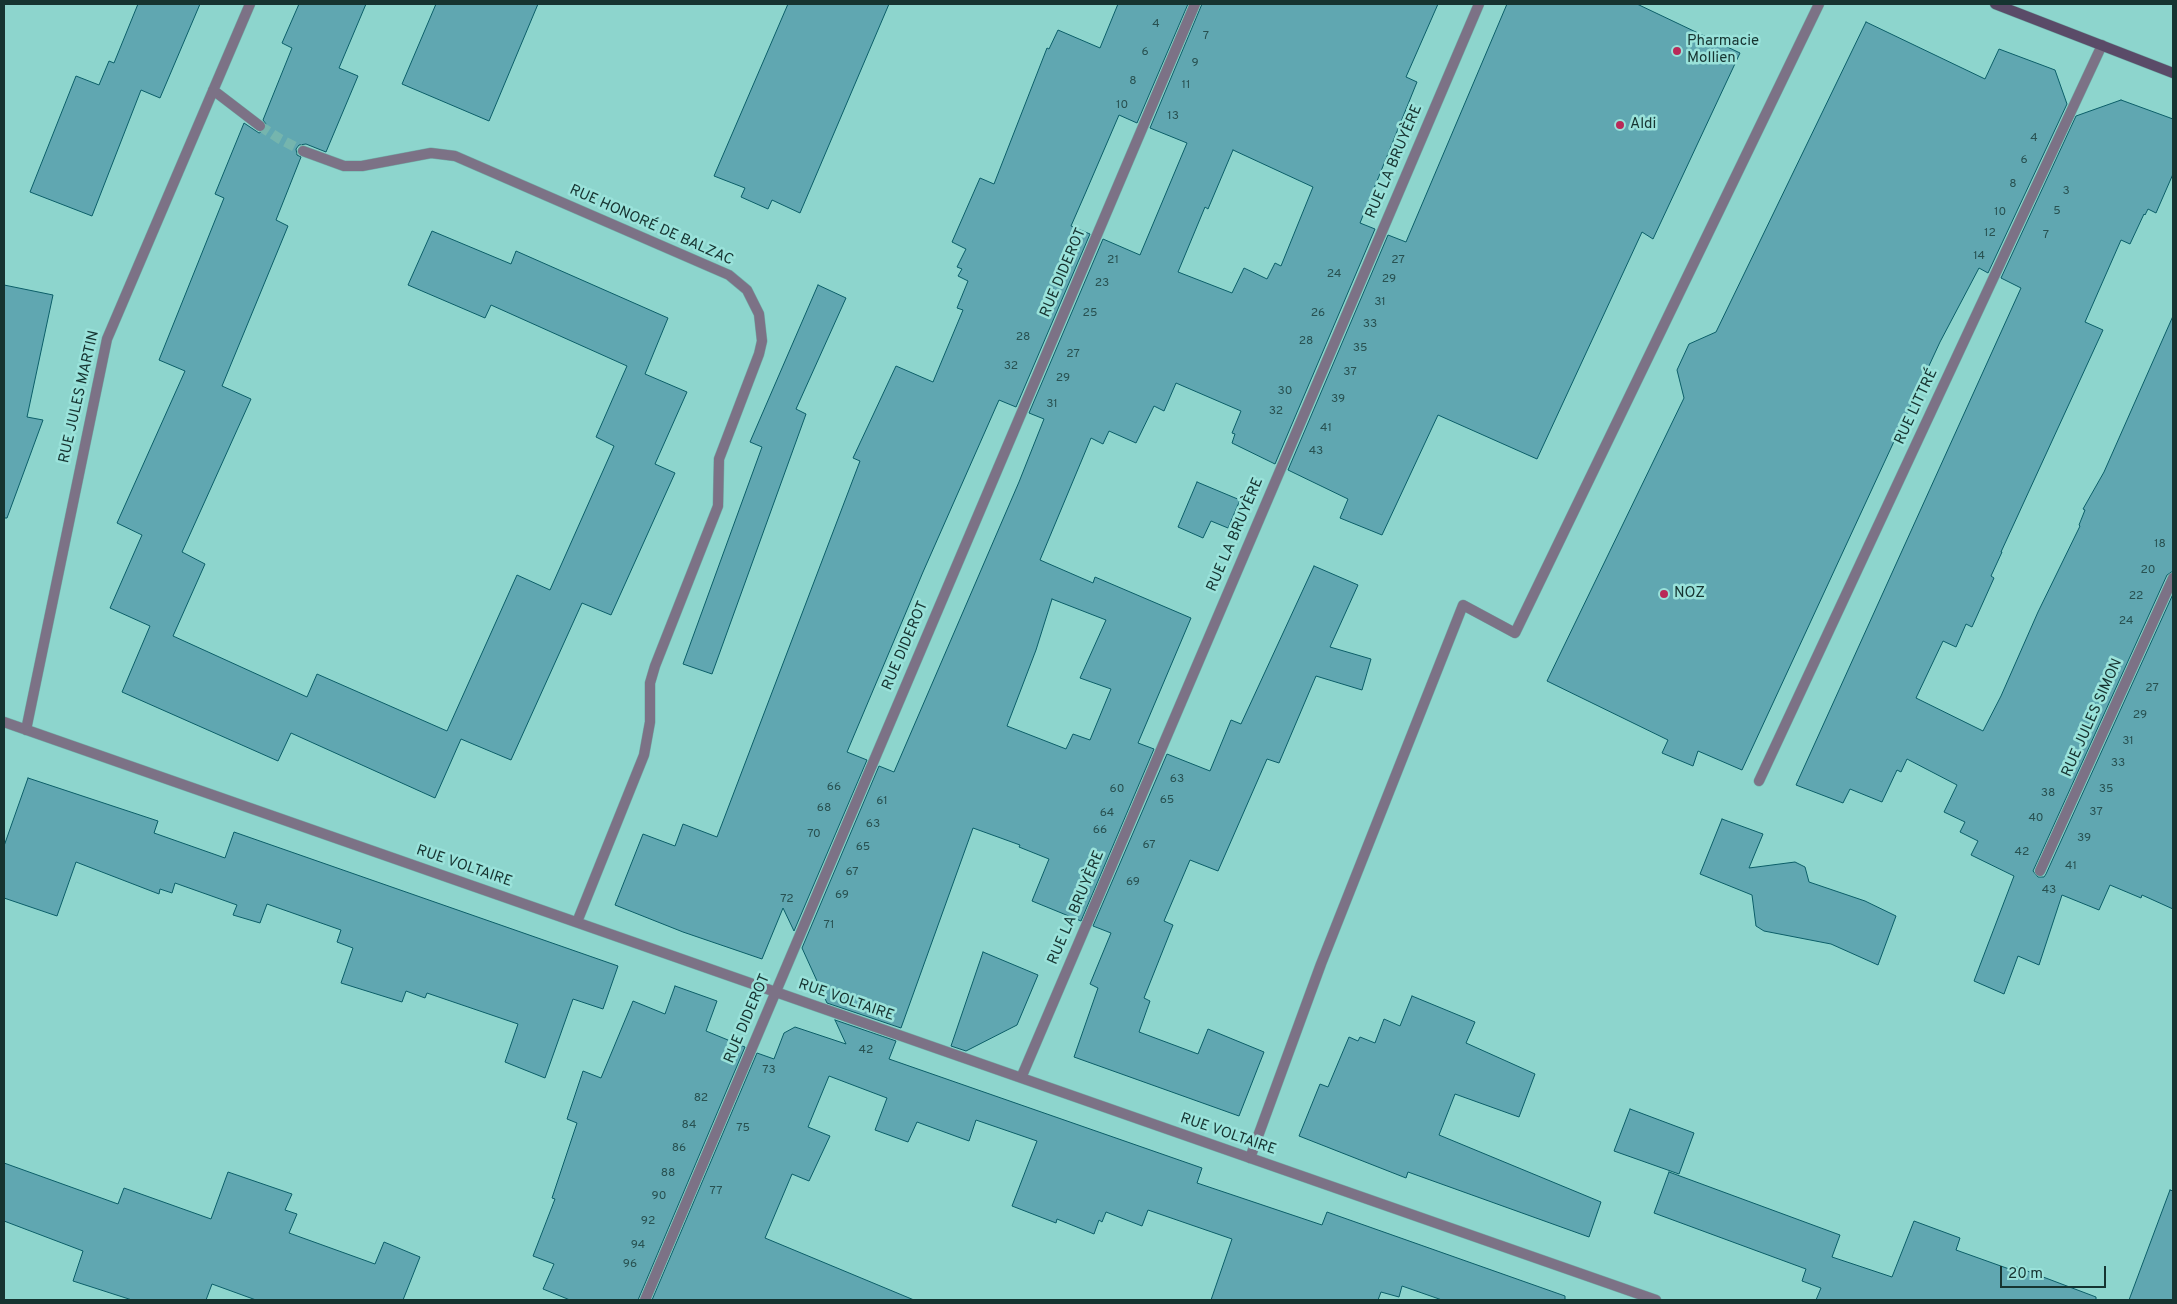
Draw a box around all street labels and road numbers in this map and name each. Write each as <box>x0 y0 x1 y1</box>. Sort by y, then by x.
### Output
street label: RUE LA BRUYÈRE <box>1363 102 1427 222</box>
street label: RUE HONORÉ DE BALZAC <box>566 182 736 270</box>
street label: RUE DIDEROT <box>1037 226 1091 320</box>
street label: RUE JULES MARTIN <box>56 329 104 465</box>
street label: RUE LITTRÉ <box>1892 366 1942 448</box>
street label: RUE LA BRUYÈRE <box>1204 475 1268 595</box>
street label: RUE DIDEROT <box>879 599 933 693</box>
street label: RUE JULES SIMON <box>2059 656 2127 780</box>
street label: RUE VOLTAIRE <box>414 842 514 892</box>
street label: RUE LA BRUYÈRE <box>1045 848 1109 968</box>
street label: RUE DIDEROT <box>721 972 775 1066</box>
street label: RUE VOLTAIRE <box>796 976 896 1026</box>
street label: RUE VOLTAIRE <box>1178 1110 1278 1160</box>

